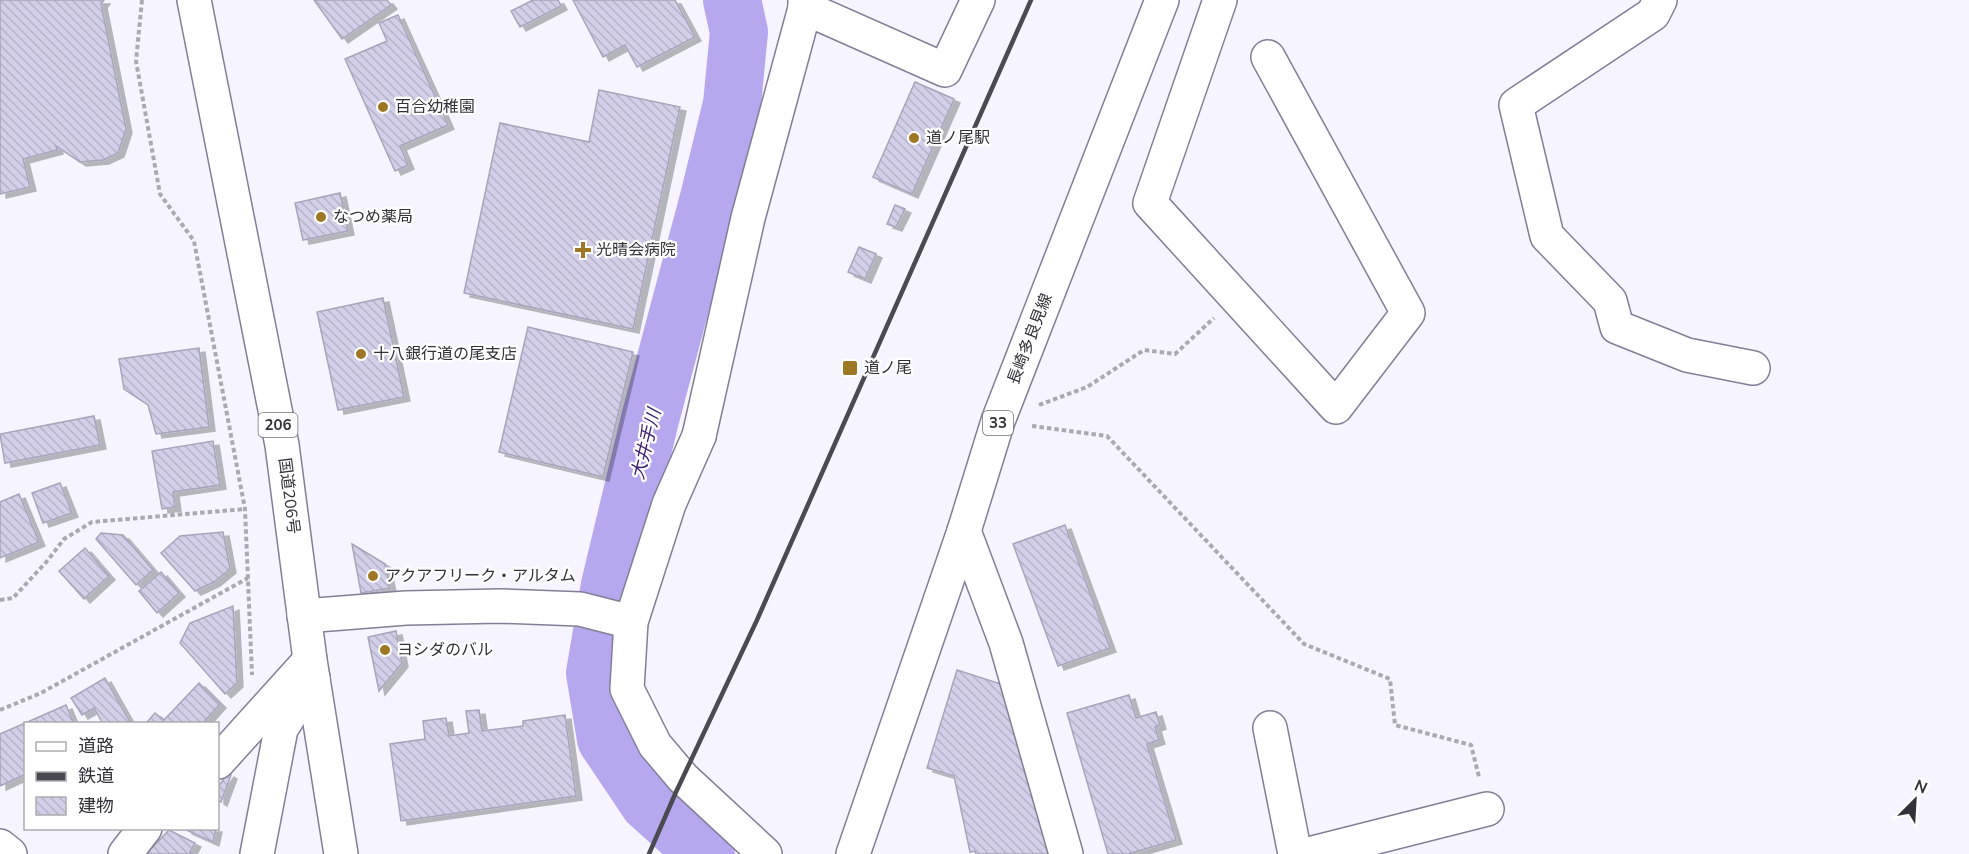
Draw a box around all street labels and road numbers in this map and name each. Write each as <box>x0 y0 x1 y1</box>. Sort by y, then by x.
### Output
street label: 長崎多良見線 <box>1003 290 1057 388</box>
road number: 33 <box>983 411 1013 435</box>
road number: 206 <box>258 413 298 437</box>
street label: 国道206号 <box>273 457 305 535</box>

